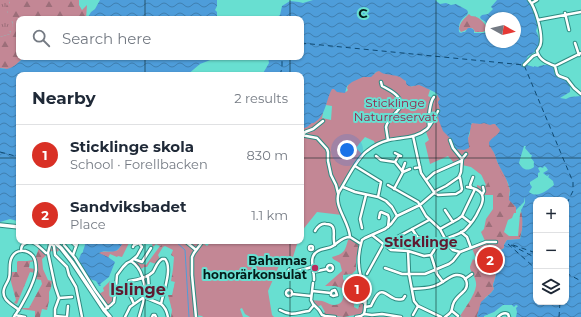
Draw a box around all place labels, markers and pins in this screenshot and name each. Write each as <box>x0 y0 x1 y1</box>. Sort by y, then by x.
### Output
pin: 2 <box>477 245 503 275</box>
place label: Bahamas honorärkonsulat <box>203 253 308 282</box>
marker: Bahamas honorärkonsulat <box>310 263 320 273</box>
pin: 1 <box>344 274 370 304</box>

